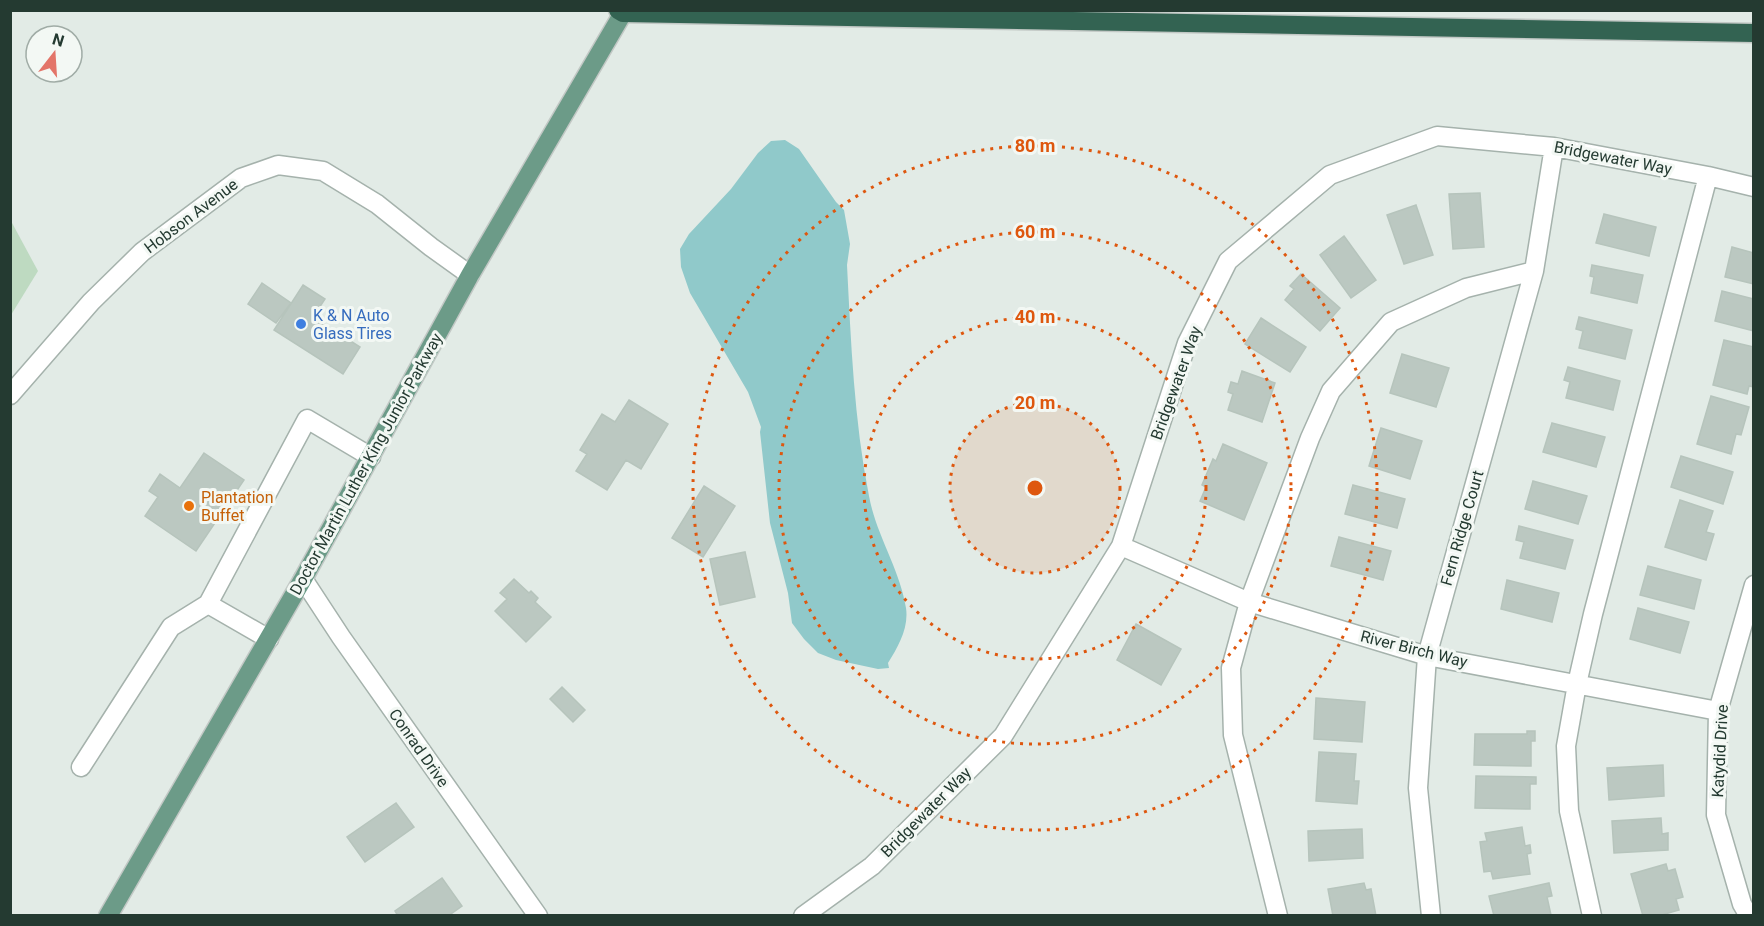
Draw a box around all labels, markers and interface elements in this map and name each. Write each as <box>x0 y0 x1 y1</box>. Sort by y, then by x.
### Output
north arrow <box>24 24 84 84</box>
text: N <box>50 29 66 51</box>
text: 80 m <box>1015 135 1055 156</box>
street label: Bridgewater Way <box>1552 137 1674 179</box>
street label: Hobson Avenue <box>141 175 241 257</box>
text: 60 m <box>1015 221 1055 242</box>
place label: K & N Auto Glass Tires <box>313 306 392 343</box>
text: 40 m <box>1015 306 1055 327</box>
marker: K & N Auto Glass Tires <box>294 317 308 331</box>
street label: Bridgewater Way <box>1147 323 1206 442</box>
street label: Doctor Martin Luther King Junior Parkway <box>286 330 446 598</box>
text: 20 m <box>1015 392 1055 413</box>
street label: Fern Ridge Court <box>1436 468 1488 588</box>
centre of rings <box>1025 478 1045 498</box>
place label: Plantation Buffet <box>201 488 274 525</box>
marker: Plantation Buffet <box>182 499 196 513</box>
street label: River Birch Way <box>1359 627 1470 672</box>
street label: Katydid Drive <box>1708 704 1732 798</box>
street label: Conrad Drive <box>385 705 453 791</box>
street label: Bridgewater Way <box>877 763 975 861</box>

